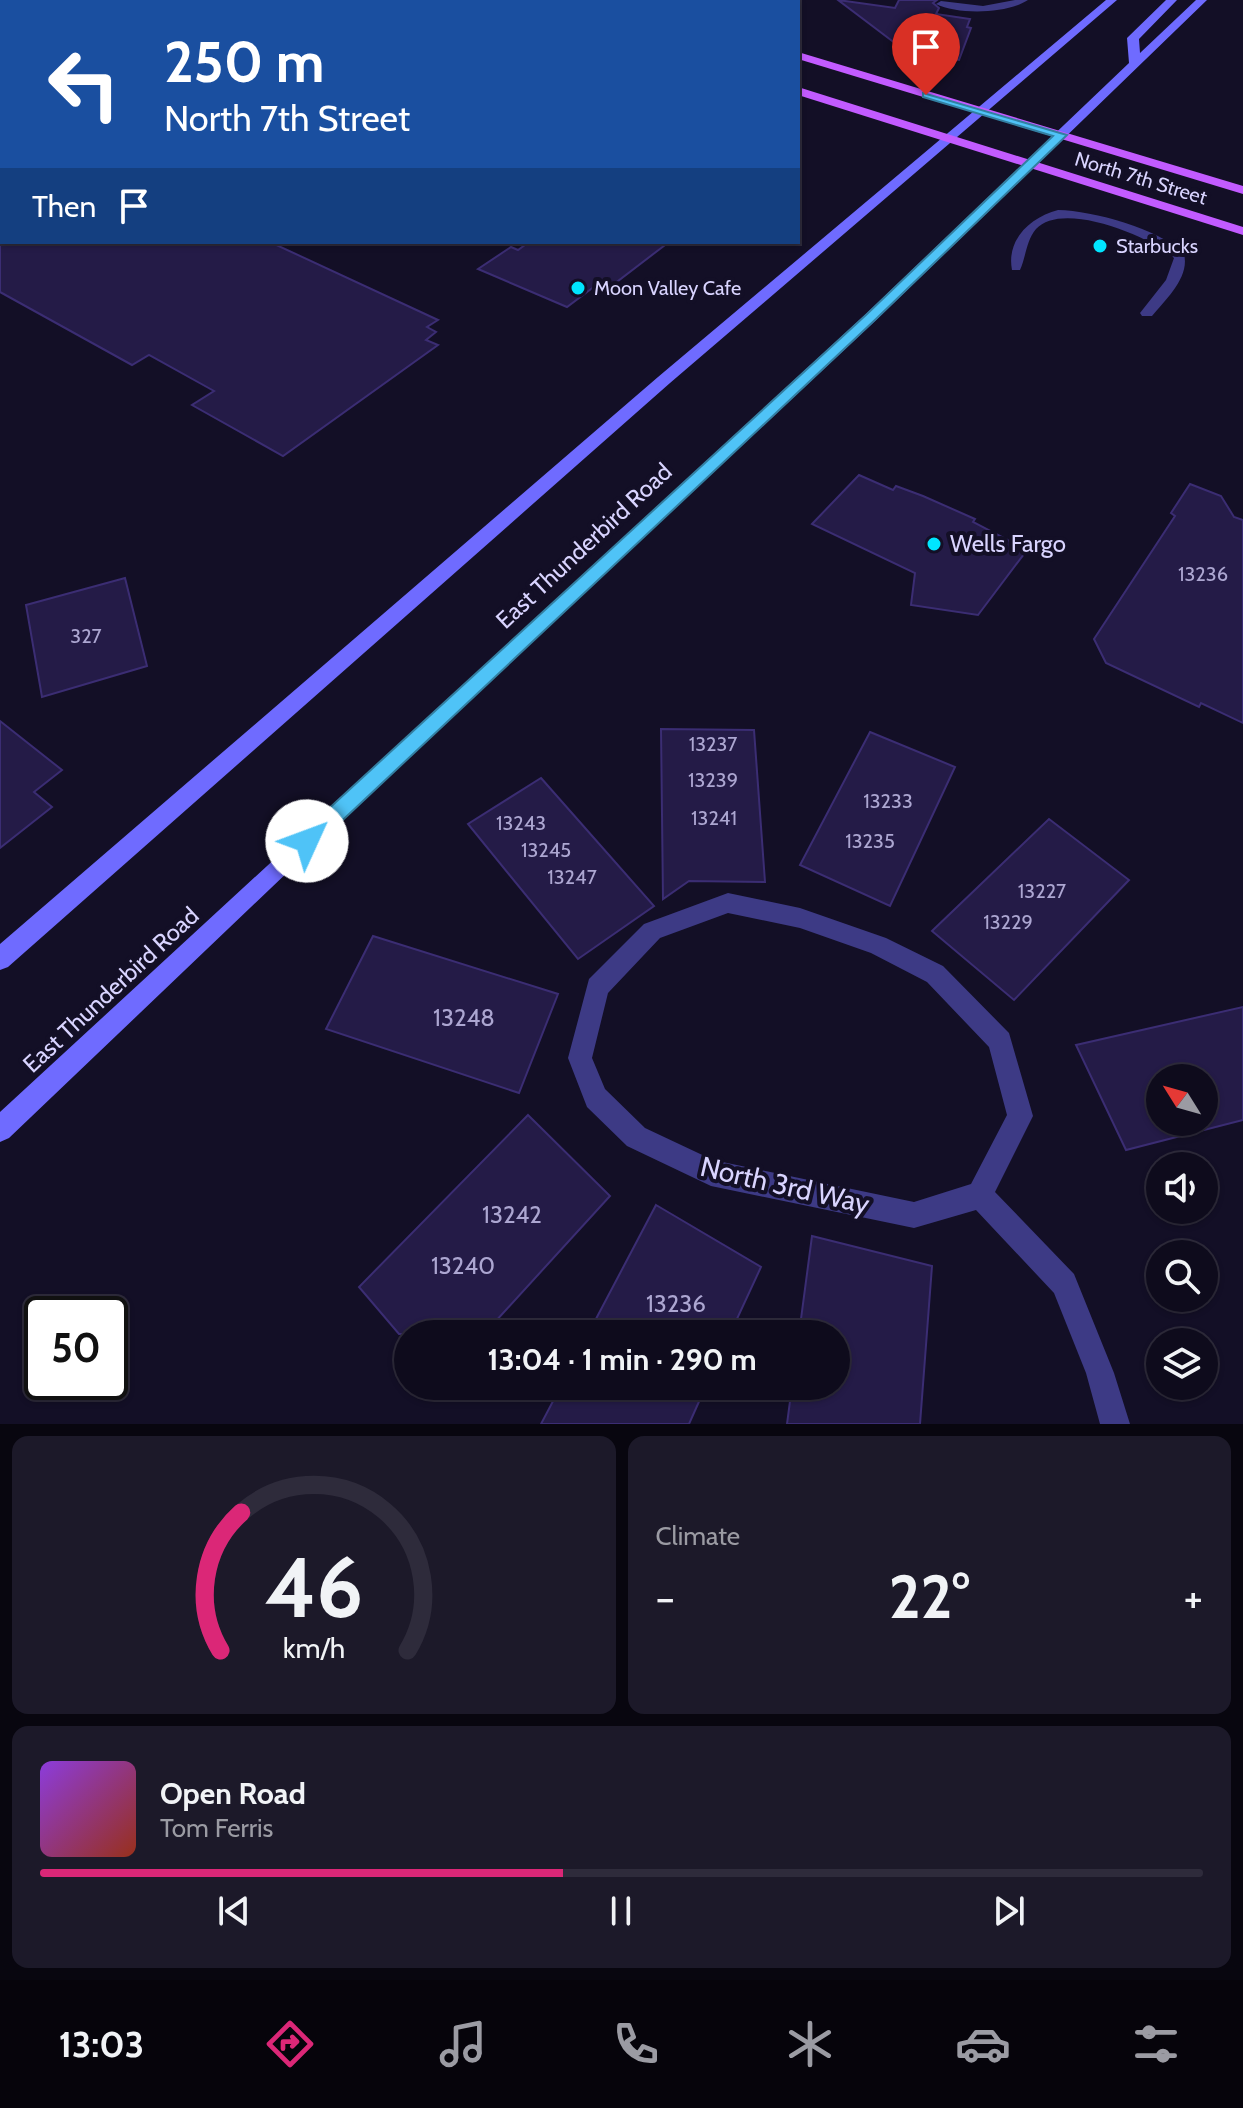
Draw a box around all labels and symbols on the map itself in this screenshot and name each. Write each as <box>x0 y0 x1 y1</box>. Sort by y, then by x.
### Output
pin <box>892 13 960 95</box>
street label: North 7th Street <box>1072 147 1210 210</box>
place label: Starbucks <box>1116 234 1198 258</box>
marker: Starbucks <box>1091 237 1109 255</box>
place label: Moon Valley Cafe <box>594 276 741 300</box>
marker: Moon Valley Cafe <box>569 279 587 297</box>
street label: East Thunderbird Road <box>490 457 677 635</box>
place label: Wells Fargo <box>950 529 1066 558</box>
marker: Wells Fargo <box>925 535 943 553</box>
house number: 13236 <box>1178 562 1228 586</box>
house number: 327 <box>70 624 102 648</box>
house number: 13237 <box>689 732 737 756</box>
house number: 13239 <box>688 768 738 792</box>
house number: 13233 <box>863 789 913 813</box>
position arrow <box>265 799 349 883</box>
house number: 13241 <box>691 806 737 830</box>
house number: 13243 <box>496 811 546 835</box>
house number: 13235 <box>845 829 895 853</box>
house number: 13245 <box>521 838 571 862</box>
house number: 13247 <box>547 865 597 889</box>
house number: 13227 <box>1018 879 1066 903</box>
street label: East Thunderbird Road <box>17 901 204 1079</box>
house number: 13229 <box>983 910 1033 934</box>
house number: 13248 <box>433 1003 495 1032</box>
north arrow <box>1146 1064 1218 1136</box>
street label: North 3rd Way <box>697 1149 873 1221</box>
house number: 13242 <box>482 1200 542 1229</box>
house number: 13240 <box>431 1251 495 1280</box>
house number: 13236 <box>646 1289 706 1318</box>
speed limit sign: 50 <box>24 1296 128 1400</box>

